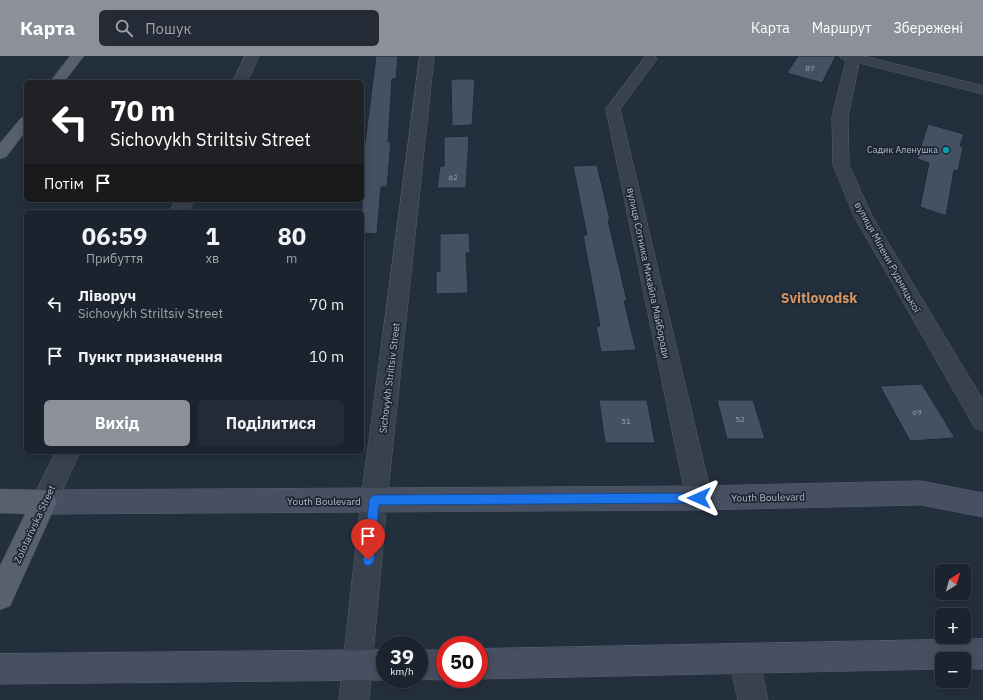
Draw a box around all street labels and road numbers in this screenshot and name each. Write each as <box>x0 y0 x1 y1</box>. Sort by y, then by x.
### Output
street label: вулиця Сотника Михайла Майбороди <box>624 187 673 360</box>
street label: вулиця Мілени Рудницької <box>852 199 924 315</box>
street label: Sichovykh Striltsiv Street <box>376 321 403 434</box>
street label: Zolotarivska Street <box>11 483 58 565</box>
street label: Youth Boulevard <box>731 490 805 505</box>
street label: Youth Boulevard <box>287 495 361 508</box>

